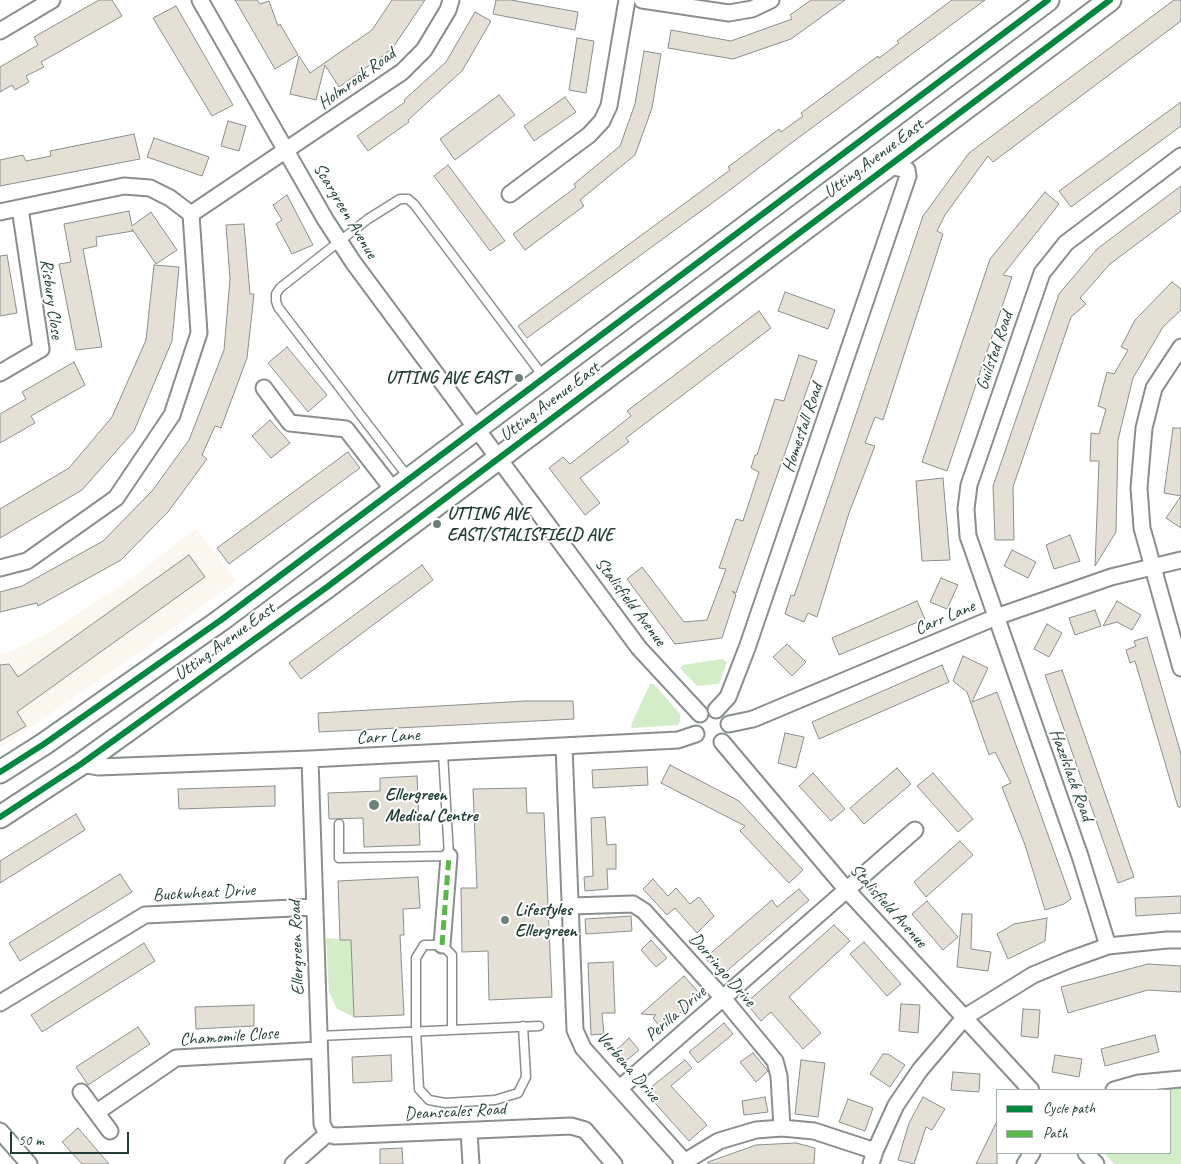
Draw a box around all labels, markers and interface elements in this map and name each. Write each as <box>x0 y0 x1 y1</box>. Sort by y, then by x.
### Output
street label: Holmrook Road <box>314 44 400 114</box>
street label: Utting Avenue East <box>820 115 928 203</box>
street label: Scargreen Avenue <box>308 159 382 263</box>
street label: Risbury Close <box>35 258 67 340</box>
street label: Guilsted Road <box>972 309 1018 393</box>
street label: Utting Avenue East <box>496 358 604 446</box>
place label: UTTING AVE EAST <box>386 367 509 389</box>
marker: UTTING AVE EAST <box>513 372 525 384</box>
street label: Homestall Road <box>778 381 828 475</box>
place label: UTTING AVE EAST/STALISFIELD AVE <box>447 503 613 546</box>
marker: UTTING AVE EAST/STALISFIELD AVE <box>431 518 443 530</box>
street label: Stalisfield Avenue <box>590 553 670 651</box>
street label: Carr Lane <box>912 596 978 640</box>
street label: Utting Avenue East <box>171 598 279 686</box>
street label: Carr Lane <box>356 725 420 749</box>
street label: Hazelslack Road <box>1044 726 1098 824</box>
place label: Ellergreen Medical Centre <box>385 784 478 826</box>
marker: Ellergreen Medical Centre <box>367 798 381 812</box>
street label: Stalisfield Avenue <box>845 860 931 952</box>
street label: Buckwheat Drive <box>152 880 256 906</box>
place label: Lifestyles Ellergreen <box>515 899 577 942</box>
street label: Ellergreen Road <box>285 900 309 996</box>
marker: Lifestyles Ellergreen <box>499 914 511 926</box>
street label: Dorringo Drive <box>684 929 760 1011</box>
street label: Perilla Drive <box>641 982 711 1046</box>
street label: Chamomile Close <box>179 1023 279 1051</box>
street label: Verbena Drive <box>591 1027 665 1107</box>
legend <box>996 1089 1171 1154</box>
street label: Deanscales Road <box>404 1099 506 1125</box>
text: Cycle path <box>1043 1099 1095 1118</box>
scale bar <box>12 1122 131 1154</box>
text: Path <box>1043 1124 1068 1143</box>
text: 50 m <box>18 1131 44 1150</box>

